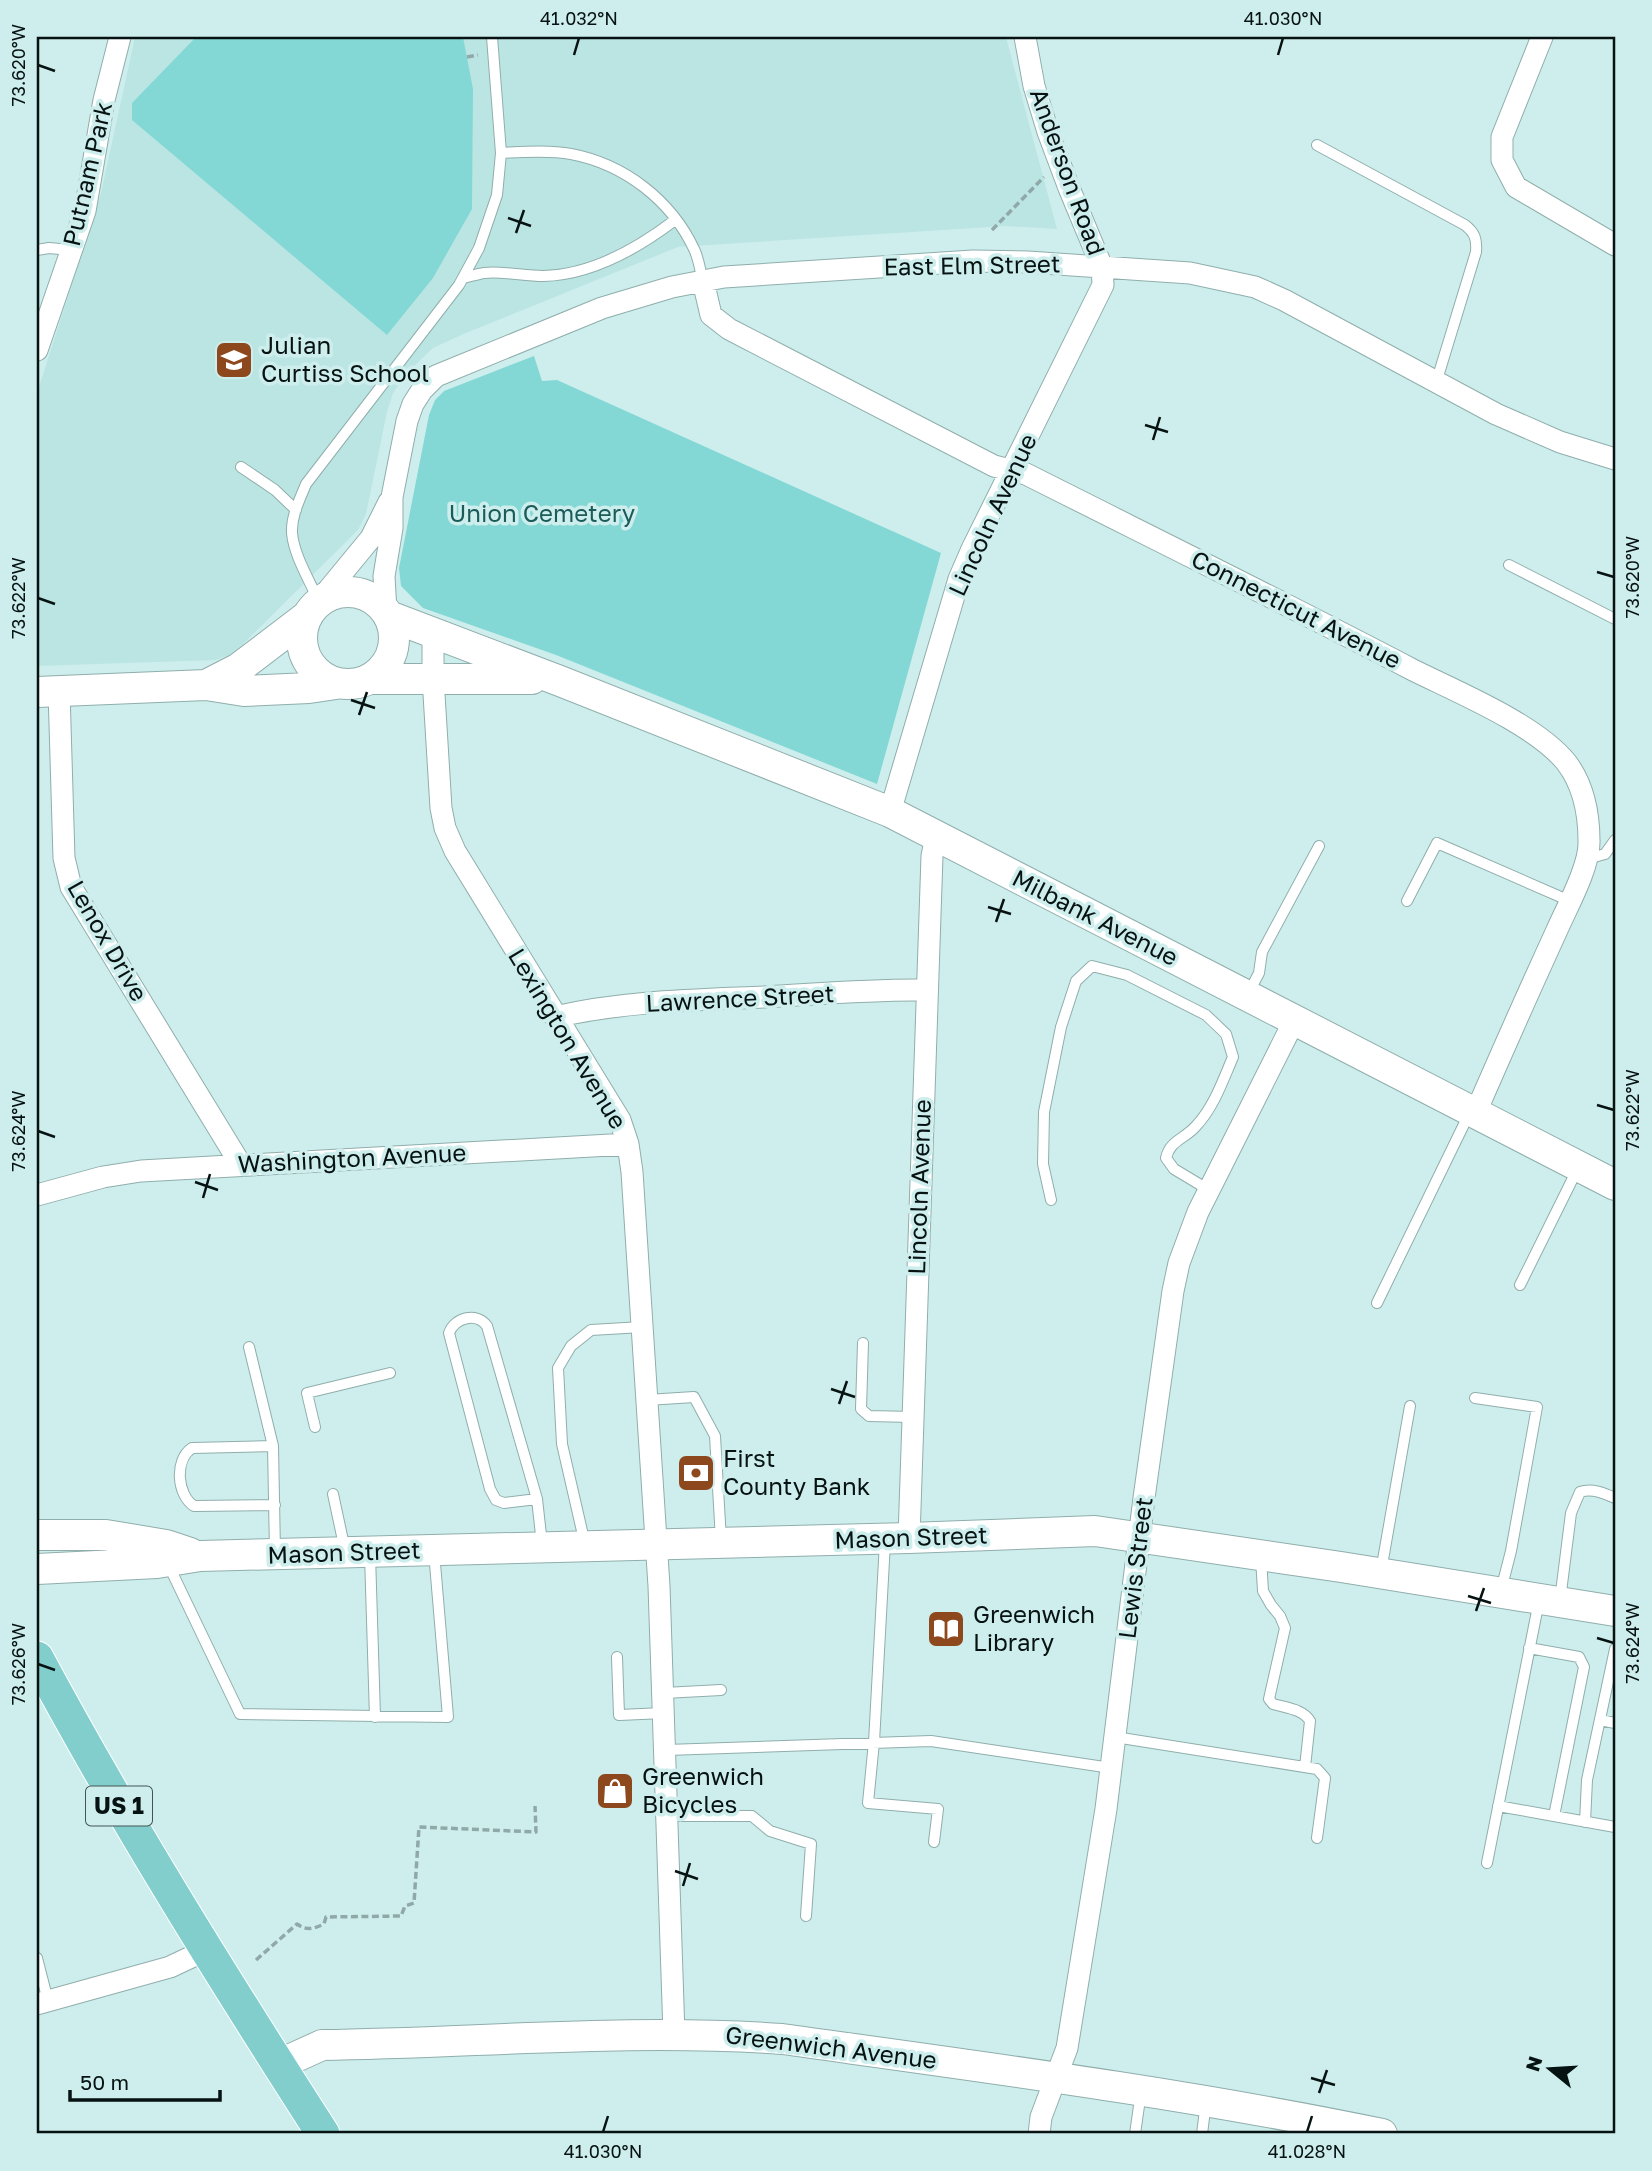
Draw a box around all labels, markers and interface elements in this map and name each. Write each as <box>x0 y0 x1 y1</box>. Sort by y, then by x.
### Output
text: 41.032°N <box>540 7 618 29</box>
text: 41.030°N <box>1244 7 1322 29</box>
text: 73.620°W <box>7 24 29 106</box>
street label: Anderson Road <box>1025 84 1112 259</box>
street label: Putnam Park <box>56 99 117 249</box>
street label: East Elm Street <box>883 248 1061 281</box>
place label: Julian Curtiss School <box>261 330 429 387</box>
school or university icon: Julian Curtiss School <box>213 339 255 381</box>
street label: Lincoln Avenue <box>941 429 1042 600</box>
park label: Union Cemetery <box>449 498 635 527</box>
text: 73.620°W <box>1621 536 1643 618</box>
street label: Connecticut Avenue <box>1187 543 1406 674</box>
text: 73.622°W <box>7 557 29 639</box>
street label: Milbank Avenue <box>1008 862 1183 971</box>
street label: Lenox Drive <box>62 875 155 1006</box>
street label: Lexington Avenue <box>503 943 634 1134</box>
street label: Lawrence Street <box>645 978 835 1017</box>
text: 73.622°W <box>1621 1069 1643 1151</box>
text: 73.624°W <box>7 1090 29 1172</box>
street label: Lincoln Avenue <box>901 1099 936 1275</box>
street label: Washington Avenue <box>237 1137 467 1178</box>
place label: First County Bank <box>723 1443 870 1500</box>
bank icon: First County Bank <box>675 1452 717 1494</box>
street label: Lewis Street <box>1111 1495 1158 1640</box>
street label: Mason Street <box>834 1519 988 1554</box>
street label: Mason Street <box>267 1534 421 1569</box>
place label: Greenwich Library <box>973 1599 1095 1656</box>
text: 73.624°W <box>1621 1602 1643 1684</box>
library icon: Greenwich Library <box>925 1608 967 1650</box>
text: 73.626°W <box>7 1623 29 1705</box>
place label: Greenwich Bicycles <box>642 1761 764 1818</box>
shop icon: Greenwich Bicycles <box>594 1770 636 1812</box>
road number: US 1 <box>86 1786 152 1826</box>
street label: Greenwich Avenue <box>724 2019 939 2074</box>
north arrow <box>1516 2035 1586 2104</box>
text: N <box>1520 2053 1547 2074</box>
scale bar <box>70 2059 220 2103</box>
text: 50 m <box>80 2069 129 2095</box>
text: 41.030°N <box>564 2140 642 2162</box>
text: 41.028°N <box>1268 2140 1346 2162</box>

